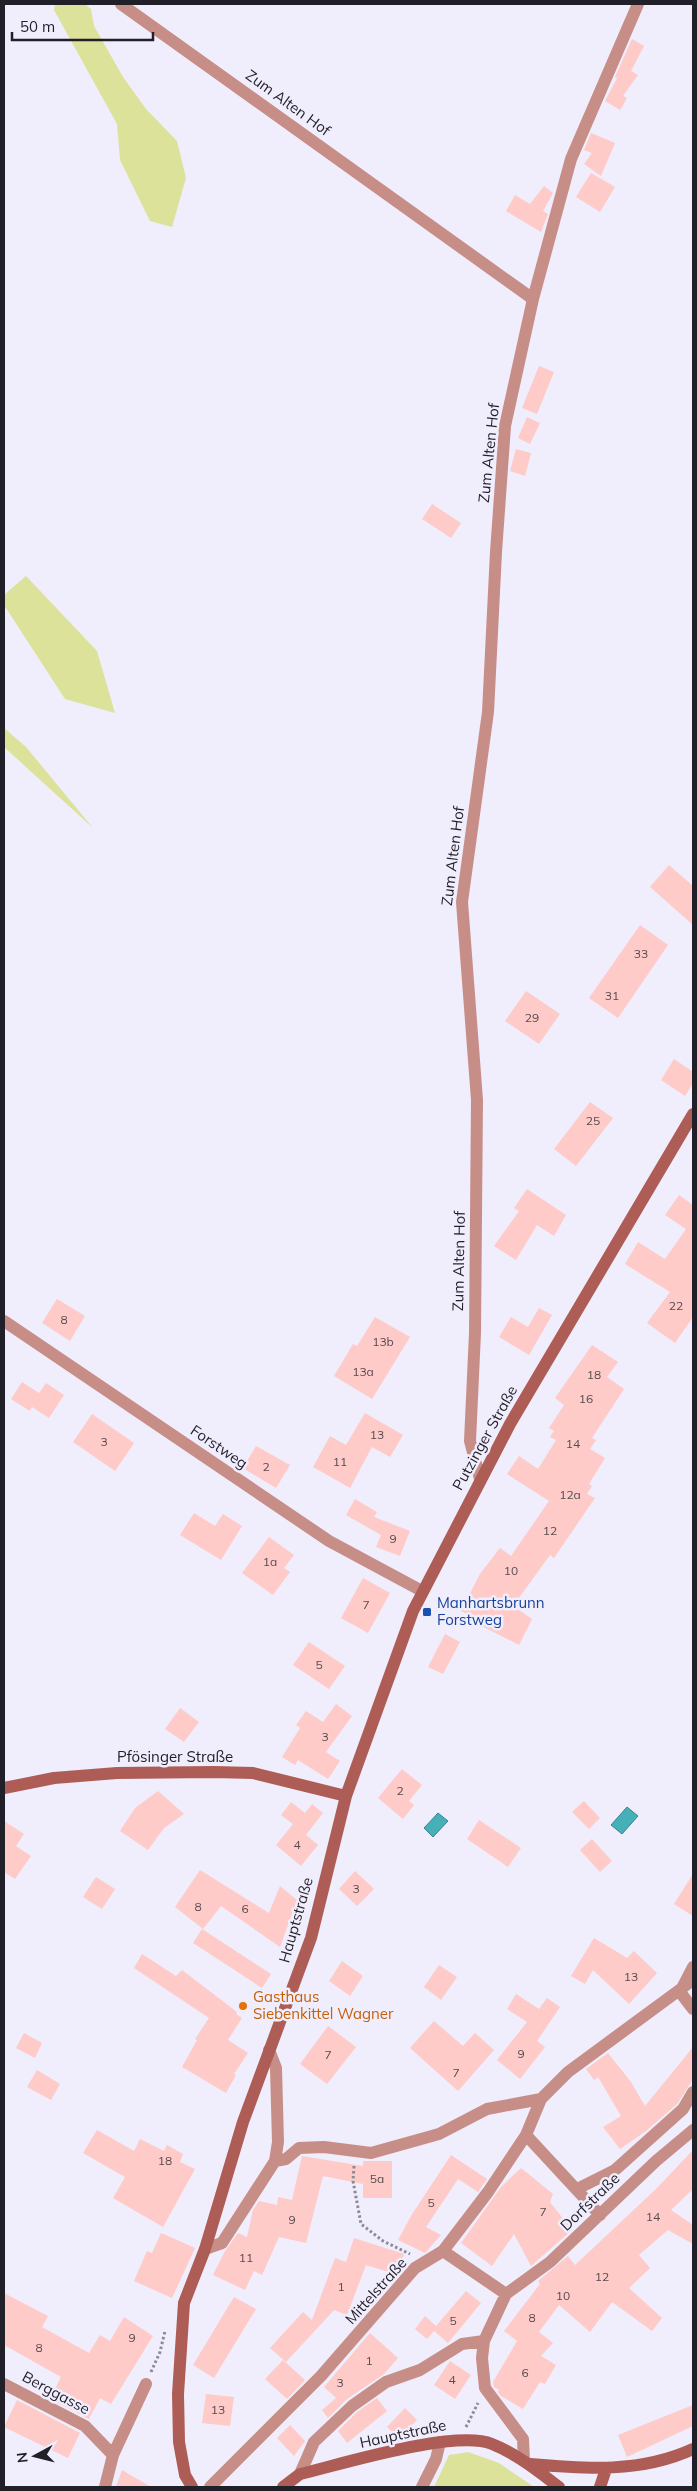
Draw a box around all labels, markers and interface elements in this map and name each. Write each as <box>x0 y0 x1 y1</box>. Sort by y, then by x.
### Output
scale bar <box>12 10 154 42</box>
text: 50 m <box>20 17 55 36</box>
street label: Zum Alten Hof <box>242 65 335 140</box>
street label: Zum Alten Hof <box>474 401 503 504</box>
street label: Zum Alten Hof <box>437 804 468 907</box>
house number: 33 <box>634 946 648 961</box>
house number: 31 <box>605 988 619 1003</box>
house number: 29 <box>525 1010 539 1025</box>
house number: 25 <box>586 1113 600 1128</box>
street label: Zum Alten Hof <box>448 1210 469 1311</box>
house number: 22 <box>669 1298 683 1313</box>
house number: 8 <box>60 1312 68 1327</box>
house number: 13b <box>372 1334 394 1349</box>
house number: 13a <box>352 1364 374 1379</box>
house number: 18 <box>587 1367 601 1382</box>
street label: Putzinger Straße <box>448 1382 521 1493</box>
house number: 16 <box>579 1391 593 1406</box>
street label: Forstweg <box>187 1421 252 1473</box>
house number: 13 <box>370 1427 384 1442</box>
house number: 3 <box>100 1434 108 1449</box>
house number: 14 <box>566 1436 580 1451</box>
house number: 11 <box>333 1454 347 1469</box>
house number: 2 <box>262 1459 270 1474</box>
house number: 12a <box>559 1487 581 1502</box>
house number: 12 <box>543 1523 557 1538</box>
house number: 9 <box>389 1531 397 1546</box>
house number: 1a <box>263 1554 277 1569</box>
house number: 10 <box>504 1563 518 1578</box>
place label: Manhartsbrunn Forstweg <box>437 1593 545 1629</box>
house number: 7 <box>362 1597 370 1612</box>
marker: Manhartsbrunn Forstweg <box>421 1606 433 1618</box>
house number: 5 <box>315 1657 323 1672</box>
house number: 3 <box>321 1729 329 1744</box>
street label: Pfösinger Straße <box>117 1747 233 1766</box>
house number: 2 <box>396 1783 404 1798</box>
house number: 4 <box>293 1837 301 1852</box>
street label: Hauptstraße <box>274 1875 317 1965</box>
house number: 3 <box>352 1881 360 1896</box>
house number: 8 <box>194 1899 202 1914</box>
house number: 6 <box>241 1901 249 1916</box>
house number: 13 <box>624 1969 638 1984</box>
place label: Gasthaus Siebenkittel Wagner <box>253 1987 394 2023</box>
marker: Gasthaus Siebenkittel Wagner <box>237 2000 249 2012</box>
house number: 9 <box>517 2046 525 2061</box>
house number: 7 <box>324 2047 332 2062</box>
house number: 7 <box>452 2065 460 2080</box>
house number: 18 <box>158 2153 172 2168</box>
street label: Dorfstraße <box>556 2169 623 2235</box>
house number: 5a <box>370 2171 384 2186</box>
house number: 5 <box>427 2195 435 2210</box>
house number: 7 <box>539 2204 547 2219</box>
house number: 14 <box>646 2209 660 2224</box>
house number: 9 <box>288 2212 296 2227</box>
house number: 11 <box>239 2250 253 2265</box>
street label: Mittelstraße <box>341 2253 410 2328</box>
house number: 12 <box>595 2269 609 2284</box>
house number: 1 <box>337 2279 345 2294</box>
house number: 10 <box>556 2288 570 2303</box>
house number: 8 <box>528 2310 536 2325</box>
house number: 5 <box>449 2313 457 2328</box>
house number: 9 <box>128 2330 136 2345</box>
house number: 8 <box>35 2340 43 2355</box>
house number: 1 <box>365 2353 373 2368</box>
house number: 6 <box>521 2365 529 2380</box>
street label: Berggasse <box>19 2367 93 2418</box>
house number: 4 <box>448 2372 456 2387</box>
house number: 3 <box>336 2375 344 2390</box>
house number: 13 <box>211 2402 225 2417</box>
street label: Hauptstraße <box>358 2415 448 2452</box>
north arrow <box>10 2431 60 2481</box>
text: N <box>13 2451 32 2464</box>

